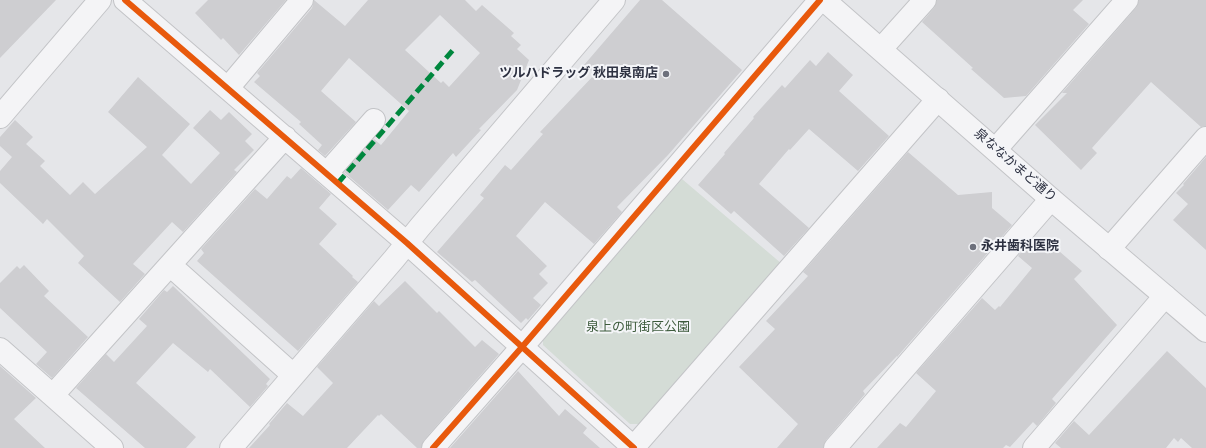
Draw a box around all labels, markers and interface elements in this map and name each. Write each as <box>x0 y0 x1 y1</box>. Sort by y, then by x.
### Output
place label: ツルハドラッグ 秋田泉南店 <box>499 66 658 82</box>
marker: ツルハドラッグ 秋田泉南店 <box>661 69 671 79</box>
street label: 泉ななかまど通り <box>971 126 1059 206</box>
place label: 永井歯科医院 <box>981 239 1059 255</box>
marker: 永井歯科医院 <box>968 242 978 252</box>
park label: 泉上の町街区公園 <box>586 320 690 336</box>

